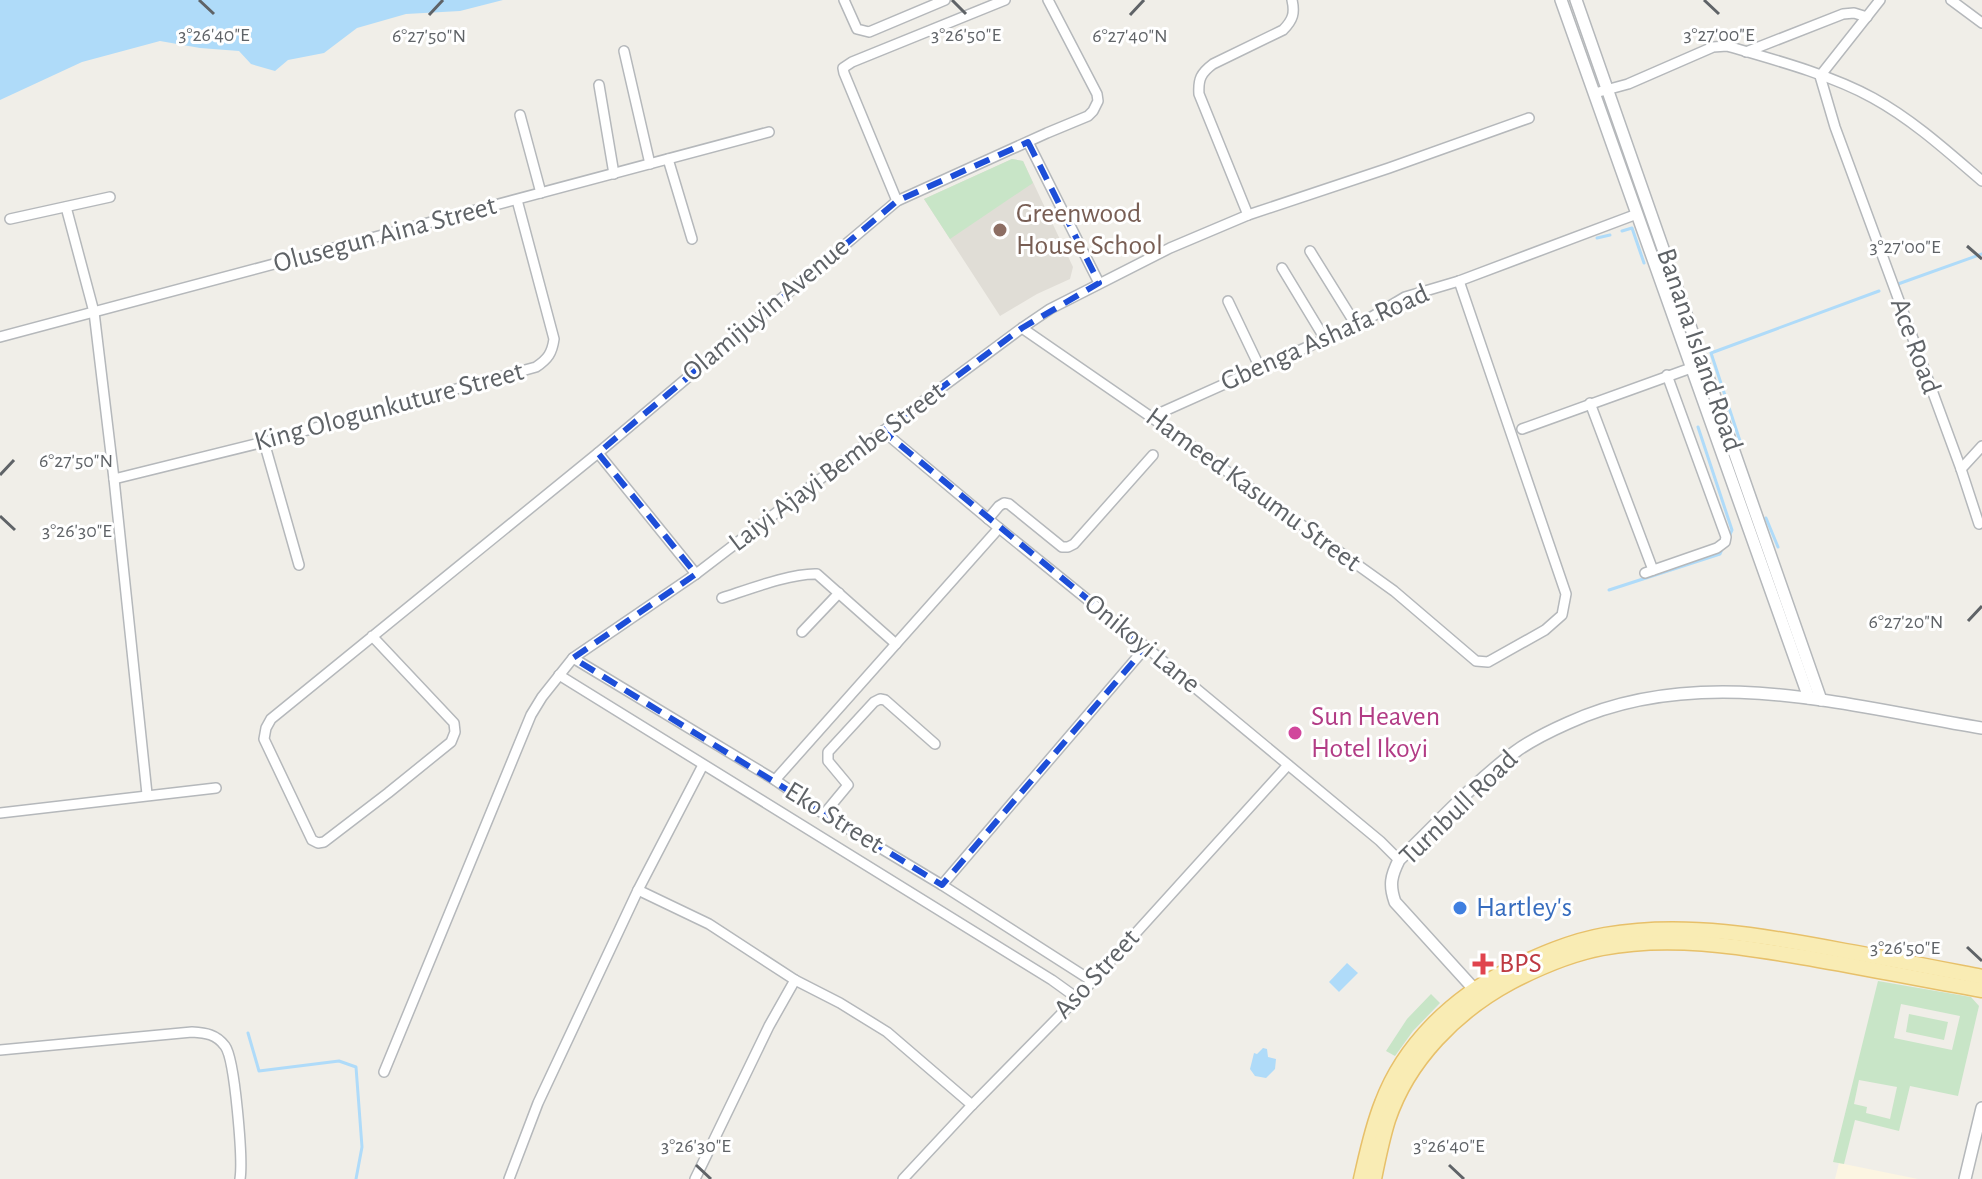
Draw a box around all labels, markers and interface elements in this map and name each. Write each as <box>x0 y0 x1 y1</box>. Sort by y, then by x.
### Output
text: 3°26'40"E <box>178 25 250 45</box>
text: 3°26'50"E <box>931 25 1001 45</box>
text: 3°27'00"E <box>1683 25 1755 45</box>
text: 6°27'50"N <box>392 26 466 46</box>
text: 6°27'40"N <box>1092 26 1168 46</box>
street label: Olusegun Aina Street <box>271 192 500 278</box>
place label: Greenwood House School <box>1016 200 1163 260</box>
marker: Greenwood House School <box>991 221 1009 239</box>
street label: Olamijuyin Avenue <box>678 233 854 387</box>
text: 3°27'00"E <box>1869 237 1941 257</box>
street label: Banana Island Road <box>1651 245 1747 455</box>
street label: Gbenga Ashafa Road <box>1217 280 1433 396</box>
street label: Ace Road <box>1885 294 1945 398</box>
street label: King Ologunkuture Street <box>251 358 527 456</box>
street label: Laiyi Ajayi Bembe Street <box>724 377 950 557</box>
street label: Hameed Kasumu Street <box>1140 403 1366 577</box>
text: 6°27'50"N <box>39 451 113 471</box>
text: 3°26'30"E <box>42 521 112 541</box>
street label: Onikoyi Lane <box>1079 589 1205 699</box>
text: 6°27'20"N <box>1869 612 1943 632</box>
place label: Sun Heaven Hotel Ikoyi <box>1311 703 1440 763</box>
marker: Sun Heaven Hotel Ikoyi <box>1286 724 1304 742</box>
street label: Turnbull Road <box>1395 745 1523 871</box>
street label: Eko Street <box>780 777 888 859</box>
place label: Hartley's <box>1476 894 1572 922</box>
marker: Hartley's <box>1451 899 1469 917</box>
street label: Aso Street <box>1049 924 1145 1024</box>
text: 3°26'50"E <box>1870 938 1940 958</box>
place label: BPS <box>1499 950 1542 978</box>
marker: BPS <box>1474 955 1492 973</box>
text: 3°26'30"E <box>661 1136 731 1156</box>
text: 3°26'40"E <box>1413 1136 1485 1156</box>

